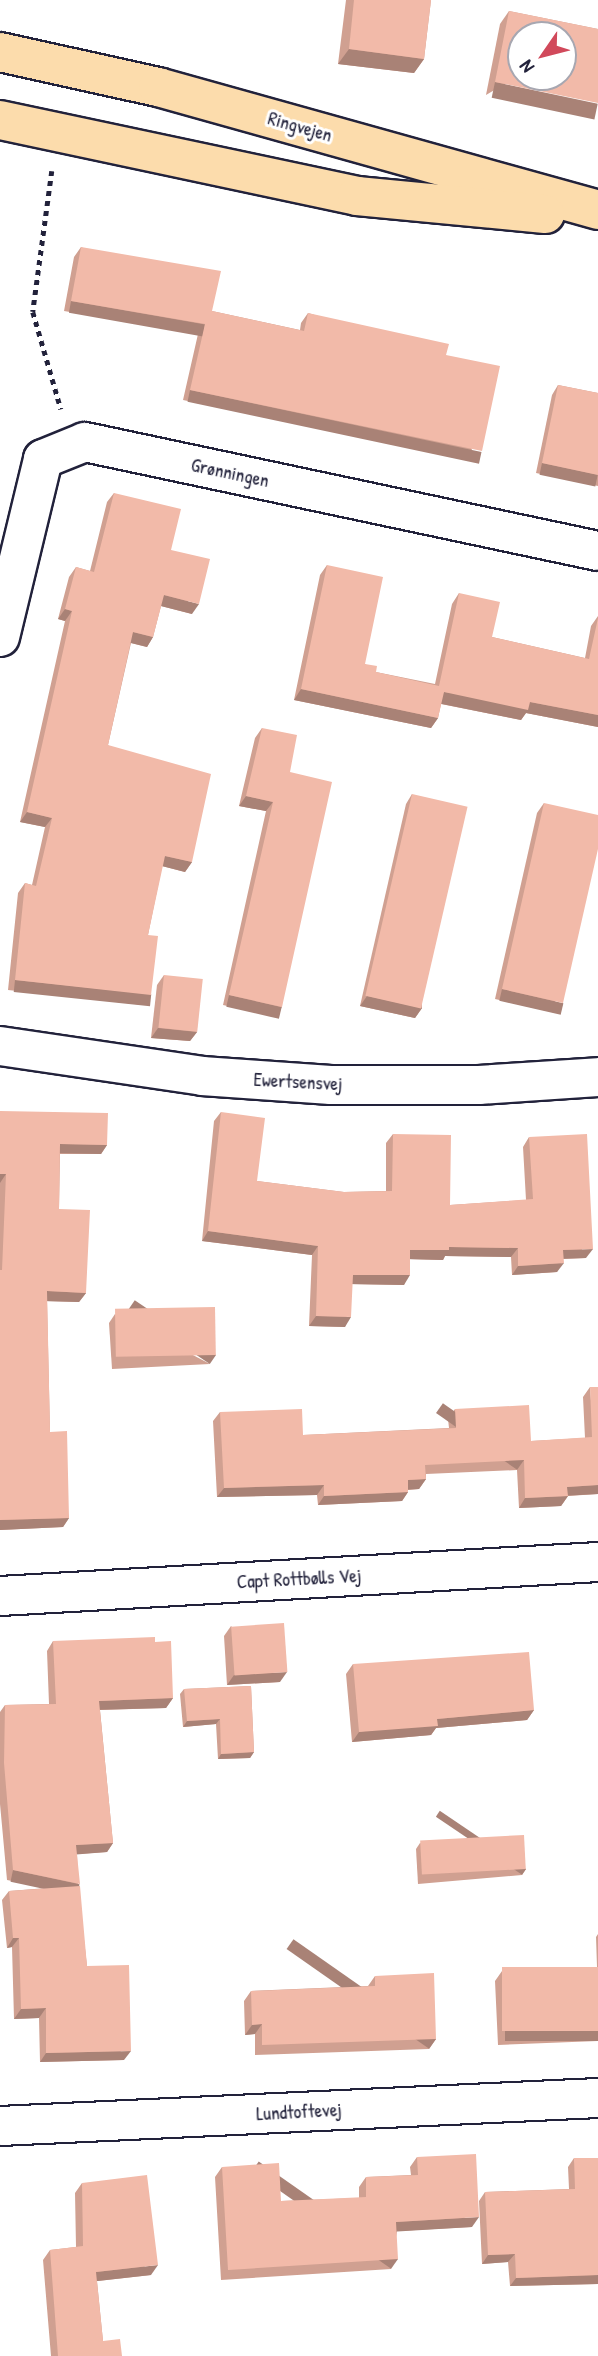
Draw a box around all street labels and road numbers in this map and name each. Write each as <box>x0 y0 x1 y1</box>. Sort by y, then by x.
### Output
street label: Ringvejen <box>265 107 335 147</box>
street label: Grønningen <box>189 454 271 492</box>
street label: Ewertsensvej <box>253 1068 343 1096</box>
street label: Capt Rottbølls Vej <box>236 1564 362 1594</box>
street label: Lundtoftevej <box>256 2098 342 2126</box>

